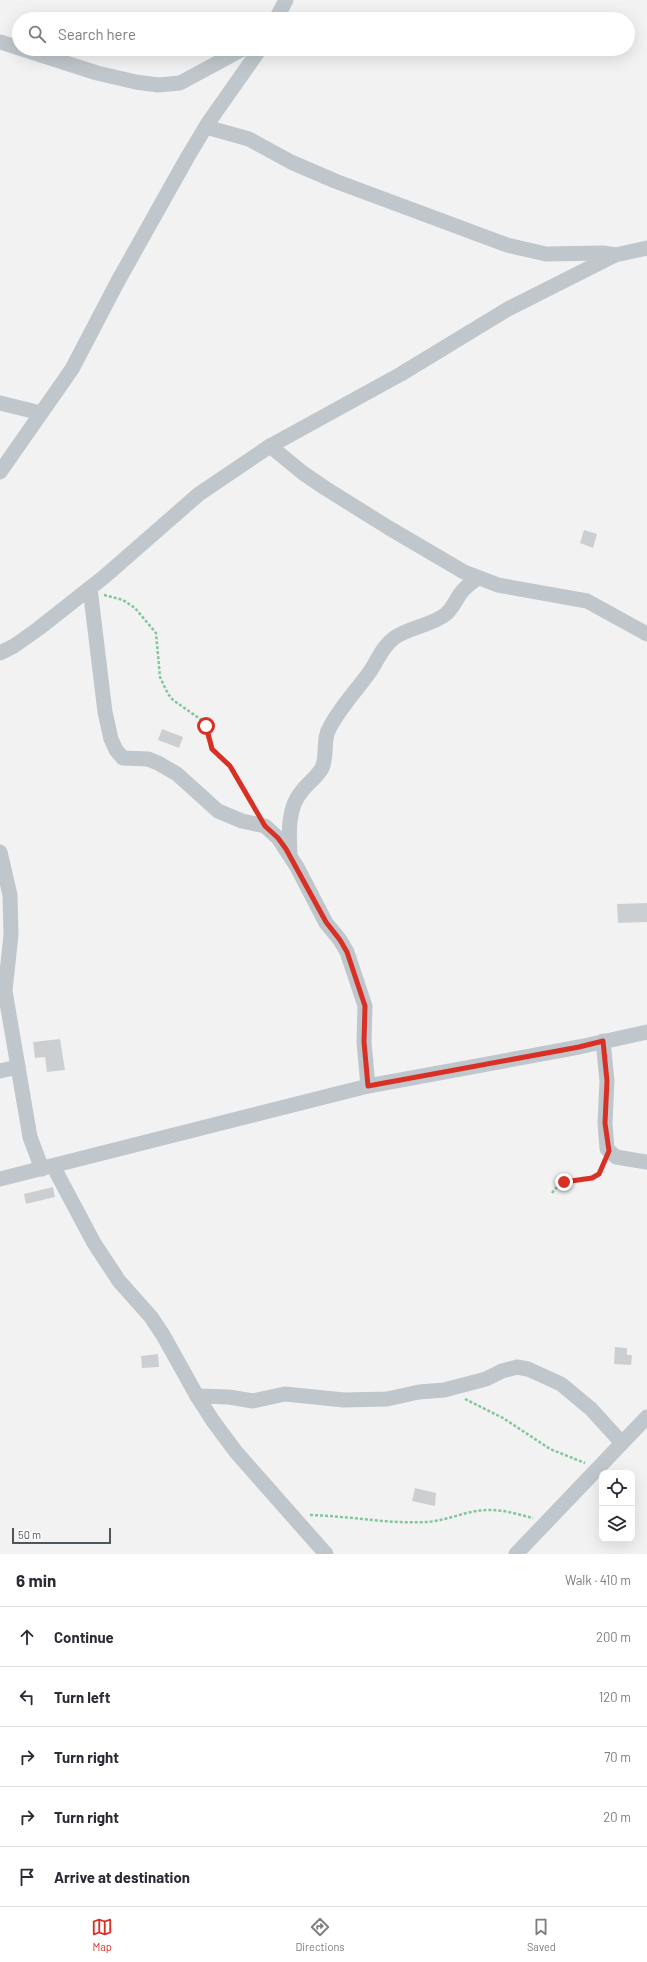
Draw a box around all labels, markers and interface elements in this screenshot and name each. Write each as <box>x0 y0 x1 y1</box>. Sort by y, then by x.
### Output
search box <box>12 12 635 56</box>
icon: search <box>26 23 48 45</box>
text: Search here <box>58 25 136 43</box>
route start <box>197 717 215 735</box>
route end <box>555 1173 573 1191</box>
map controls <box>599 1470 635 1542</box>
button: locate <box>599 1470 635 1506</box>
button: layers <box>599 1506 635 1542</box>
scale bar <box>12 1526 111 1545</box>
text: 50 m <box>18 1528 41 1541</box>
text: 6 min <box>16 1570 56 1590</box>
text: Walk · 410 m <box>565 1572 631 1588</box>
icon: ahead <box>16 1626 38 1648</box>
text: Continue <box>54 1628 114 1646</box>
text: 200 m <box>596 1629 631 1645</box>
icon: left <box>16 1686 38 1708</box>
text: Turn left <box>54 1688 110 1706</box>
text: 120 m <box>599 1689 631 1705</box>
icon: right <box>16 1746 38 1768</box>
text: Turn right <box>54 1748 119 1766</box>
text: 70 m <box>604 1749 631 1765</box>
icon: right <box>16 1806 38 1828</box>
text: Turn right <box>54 1808 119 1826</box>
text: 20 m <box>603 1809 631 1825</box>
icon: arrive <box>16 1866 38 1888</box>
text: Arrive at destination <box>54 1868 190 1886</box>
tab: Map <box>91 1916 113 1953</box>
tab: Directions <box>295 1916 345 1953</box>
tab: Saved <box>527 1916 556 1953</box>

